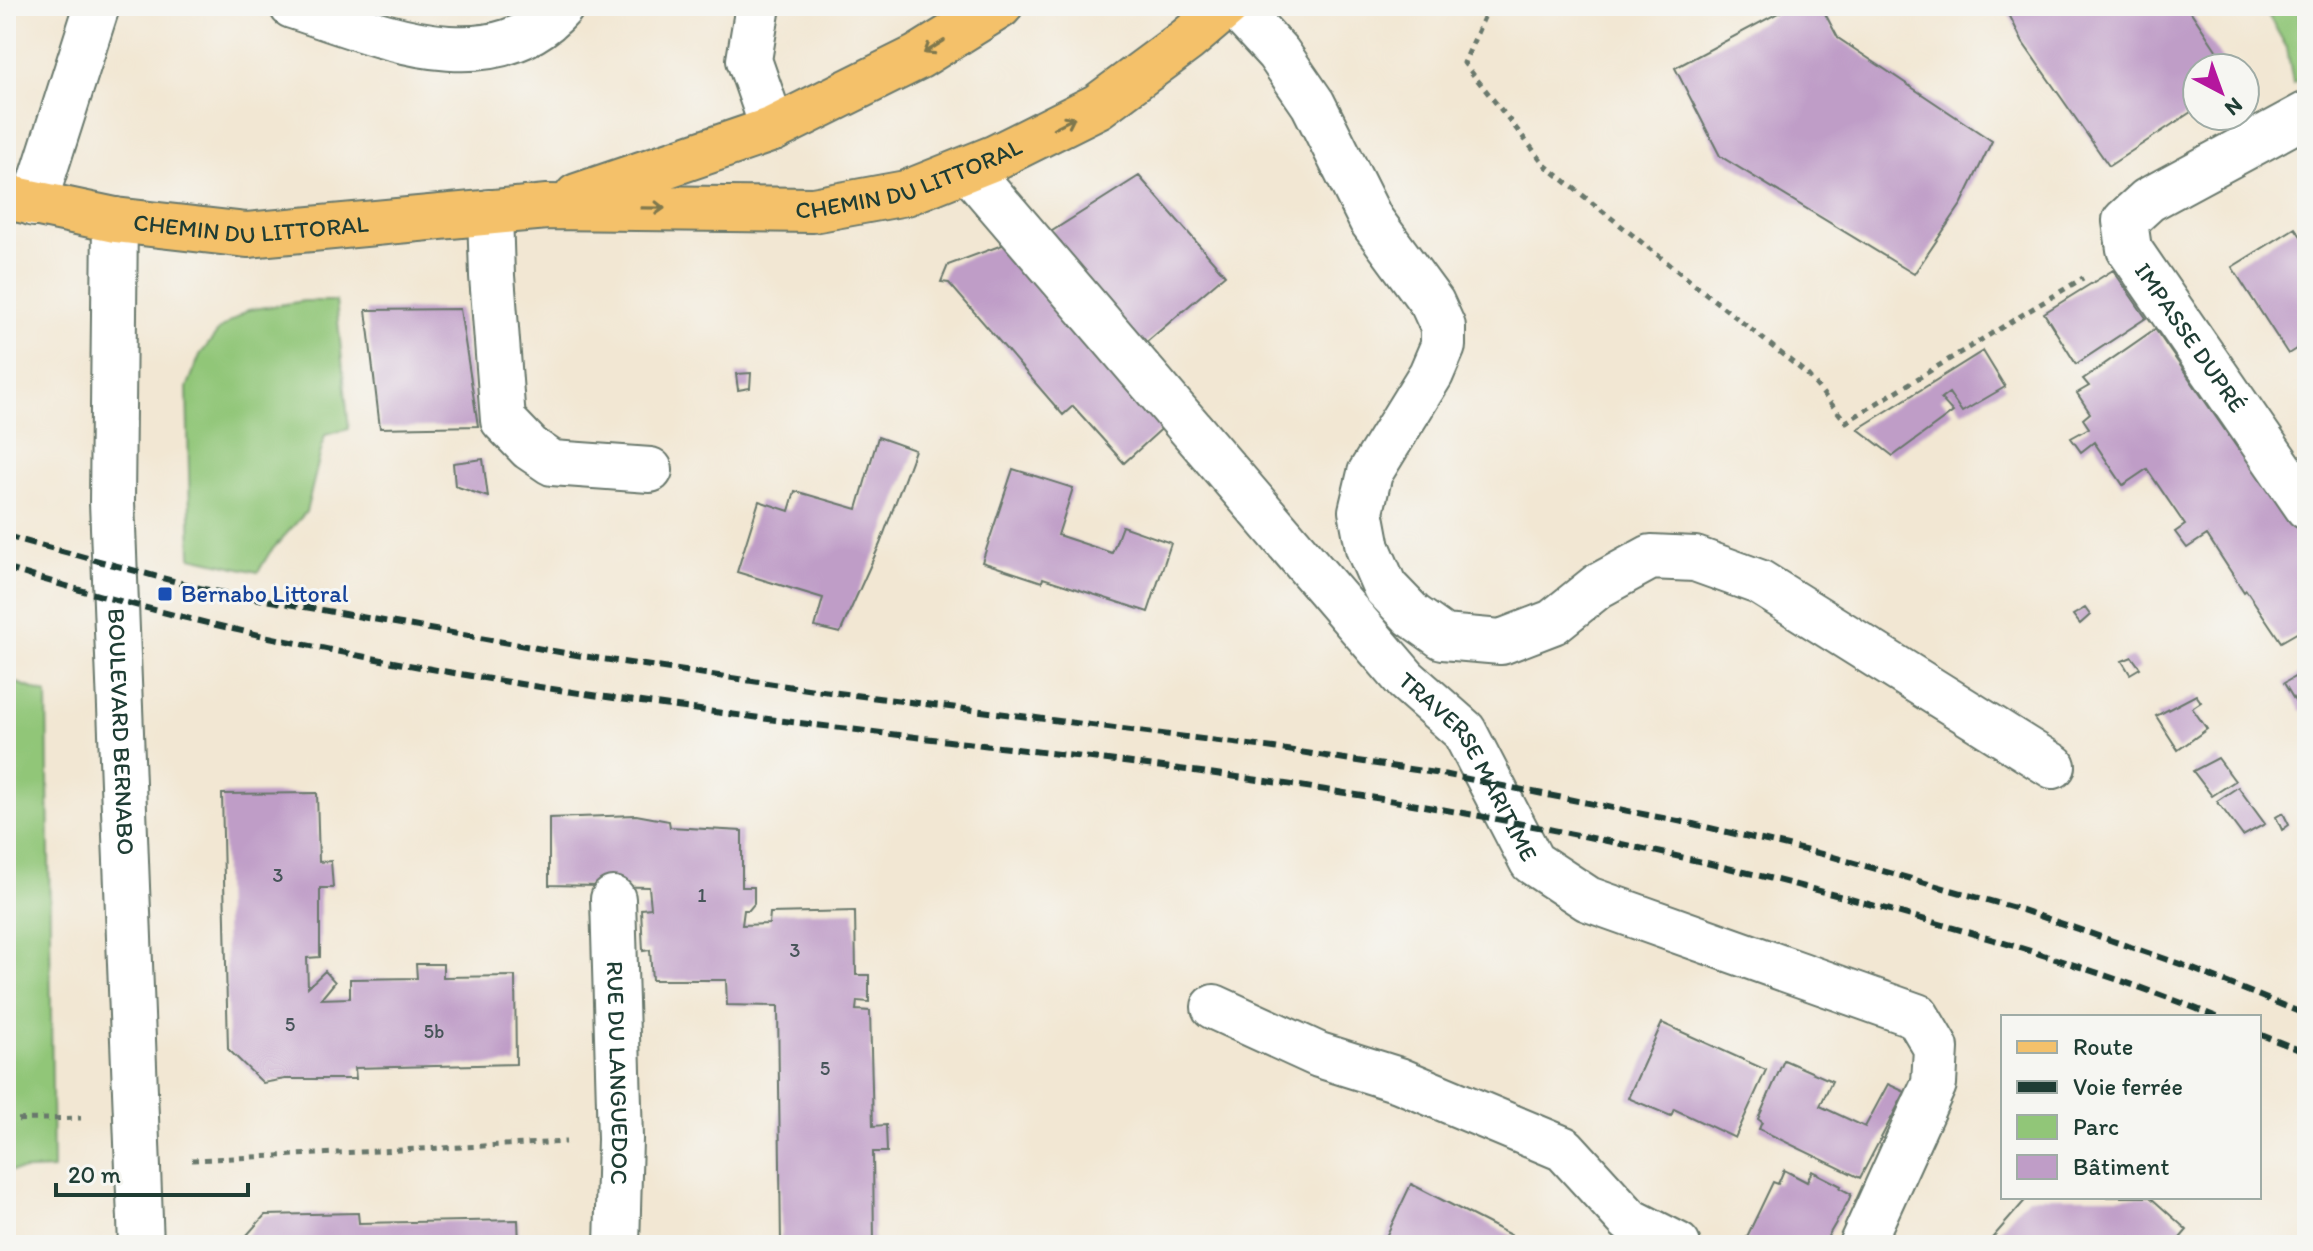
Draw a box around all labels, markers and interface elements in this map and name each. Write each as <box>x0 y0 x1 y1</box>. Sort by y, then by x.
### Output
one-way arrow <box>923 39 946 55</box>
north arrow <box>2181 52 2261 132</box>
text: N <box>2219 92 2248 122</box>
one-way arrow <box>1052 114 1076 130</box>
street label: CHEMIN DU LITTORAL <box>795 132 1026 224</box>
one-way arrow <box>639 200 666 216</box>
street label: CHEMIN DU LITTORAL <box>132 207 370 250</box>
street label: IMPASSE DUPRÉ <box>2129 257 2252 418</box>
place label: Bernabo Littoral <box>181 579 349 608</box>
marker: Bernabo Littoral <box>156 585 174 603</box>
street label: BOULEVARD BERNABO <box>102 608 141 856</box>
street label: TRAVERSE MARITIME <box>1393 665 1544 866</box>
house number: 3 <box>273 863 284 887</box>
house number: 1 <box>697 883 707 907</box>
house number: 3 <box>790 938 801 962</box>
street label: RUE DU LANGUEDOC <box>601 961 635 1185</box>
house number: 5 <box>285 1012 295 1036</box>
legend <box>2001 1015 2261 1199</box>
house number: 5b <box>424 1019 444 1043</box>
text: Route <box>2073 1032 2133 1061</box>
house number: 5 <box>820 1056 830 1080</box>
text: Voie ferrée <box>2073 1072 2183 1101</box>
text: Parc <box>2073 1112 2119 1141</box>
scale bar <box>56 1147 248 1197</box>
text: Bâtiment <box>2073 1152 2169 1181</box>
text: 20 m <box>68 1160 121 1189</box>

